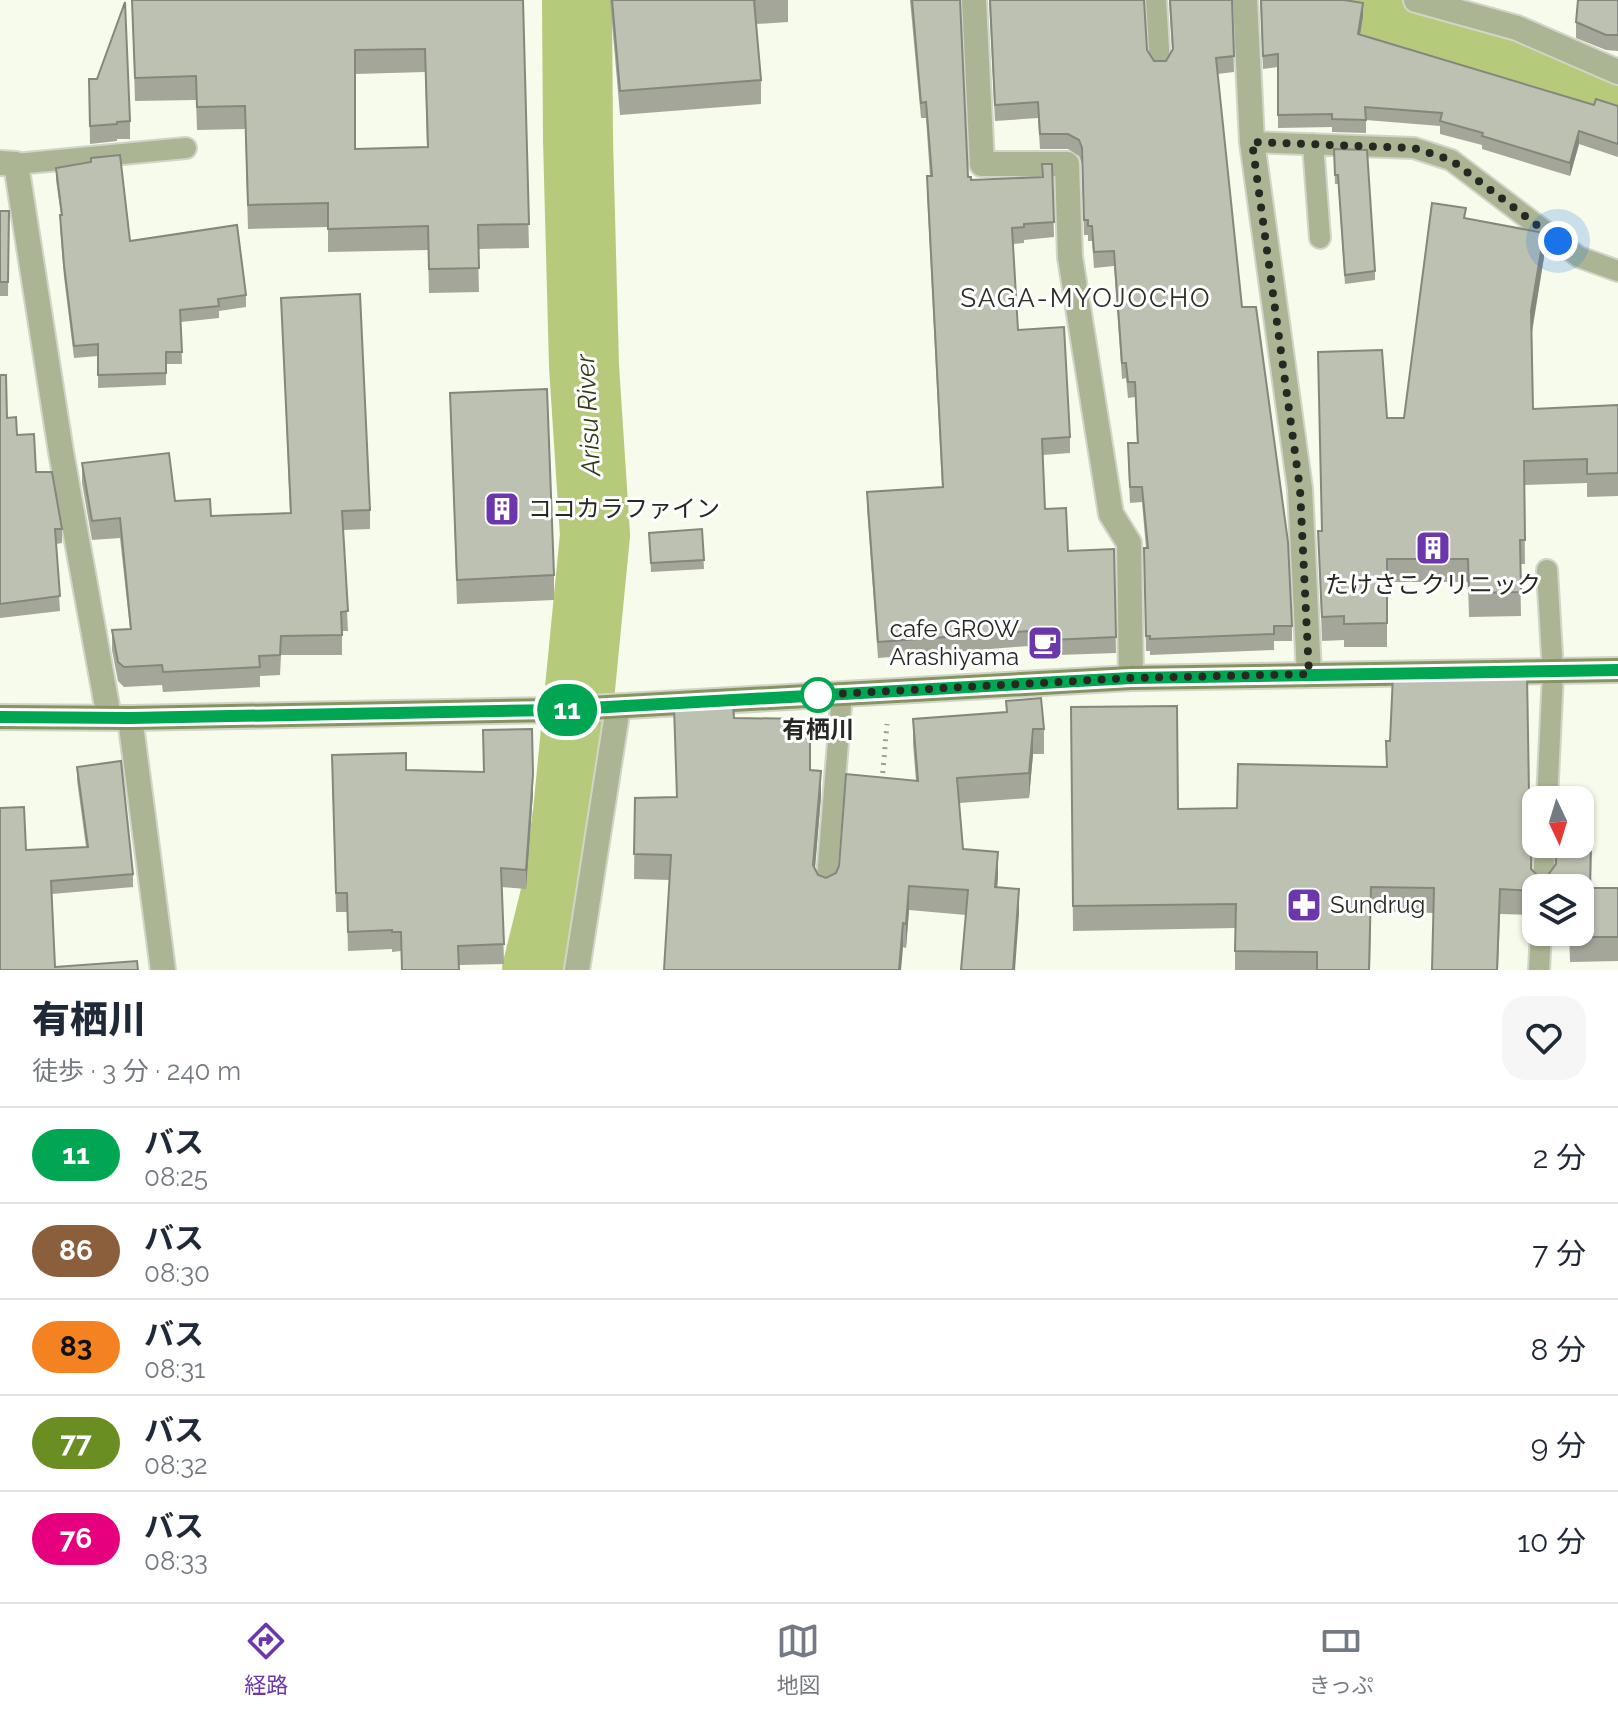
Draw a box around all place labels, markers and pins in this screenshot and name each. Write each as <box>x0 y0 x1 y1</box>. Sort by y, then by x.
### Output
building icon: ココカラファイン <box>483 490 521 528</box>
place label: ココカラファイン <box>528 494 720 523</box>
building icon: たけさこクリニック <box>1414 529 1452 567</box>
place label: たけさこクリニック <box>1325 570 1541 599</box>
place label: cafe GROW Arashiyama <box>890 614 1019 671</box>
cafe icon: cafe GROW Arashiyama <box>1026 624 1064 662</box>
marker: 有栖川 <box>801 678 835 712</box>
place label: 有栖川 <box>782 715 854 744</box>
pharmacy icon: Sundrug <box>1285 886 1323 924</box>
place label: Sundrug <box>1330 890 1425 919</box>

